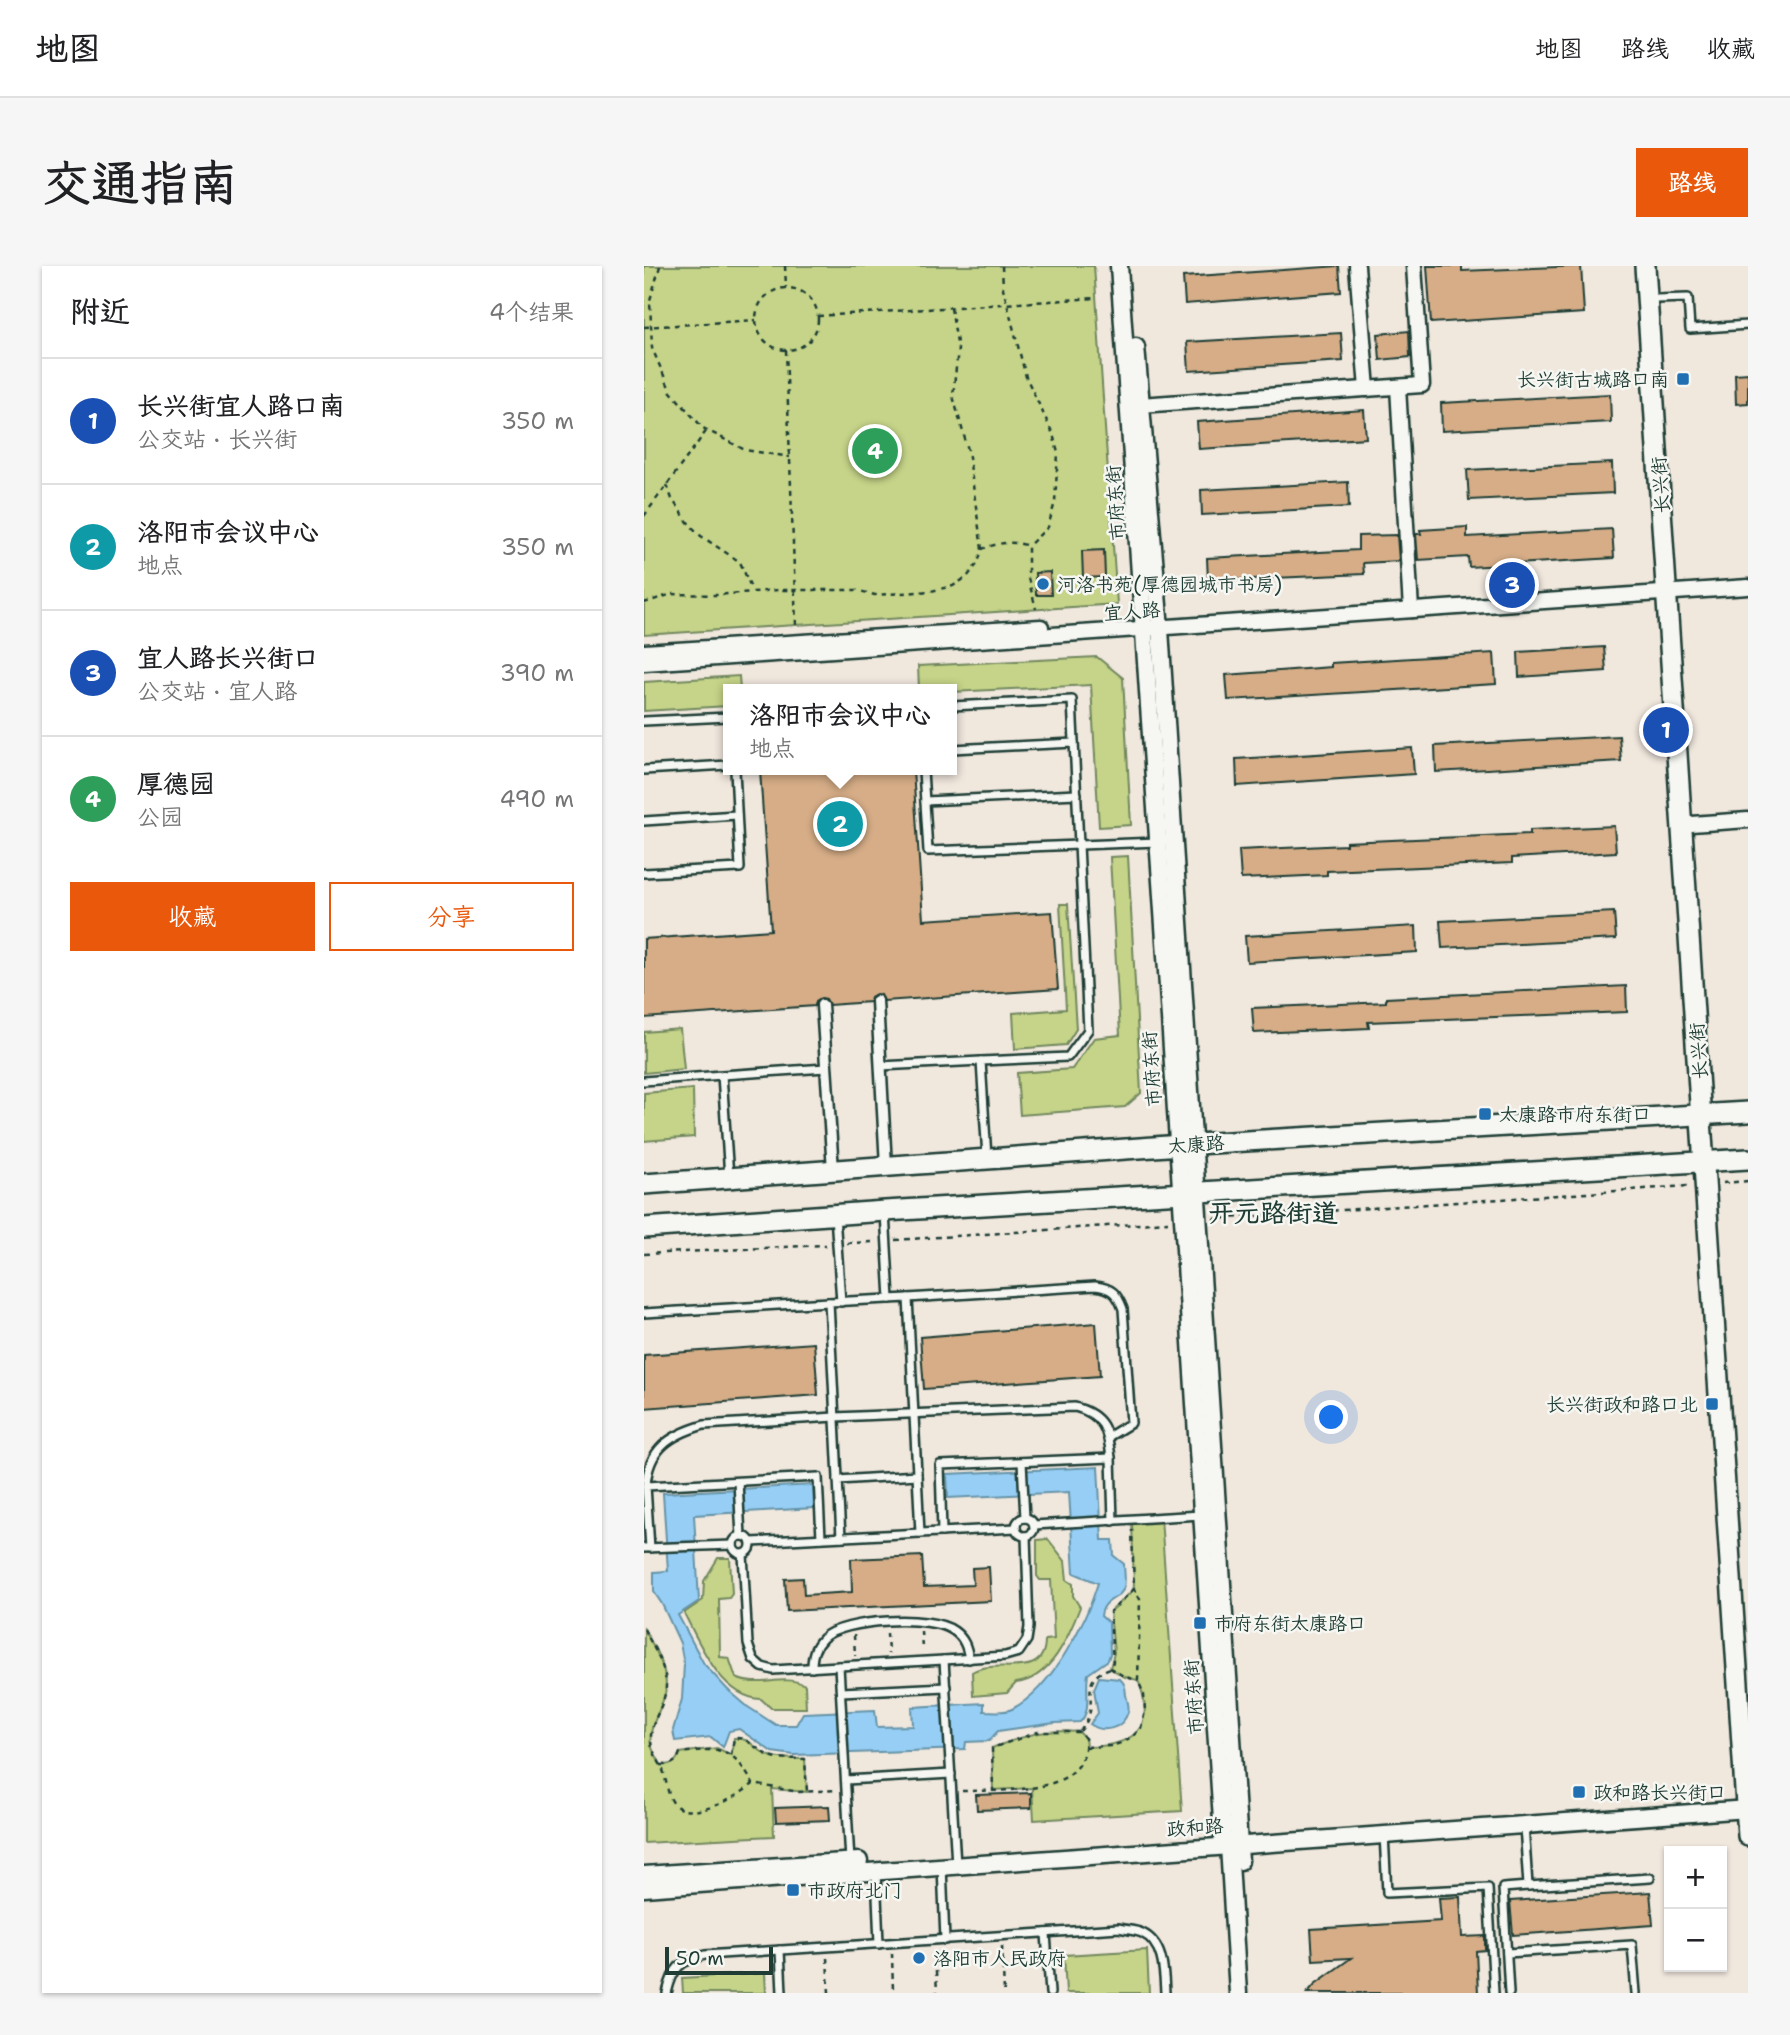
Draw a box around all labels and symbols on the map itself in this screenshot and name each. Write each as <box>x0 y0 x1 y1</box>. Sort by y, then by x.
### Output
place label: 长兴街古城路口南 <box>1517 367 1669 392</box>
marker: 长兴街古城路口南 <box>1675 371 1691 387</box>
pin: 4 <box>852 425 898 477</box>
street label: 长兴街 <box>1646 456 1675 514</box>
street label: 市府东街 <box>1100 464 1131 542</box>
pin: 3 <box>1489 559 1535 611</box>
place label: 河洛书苑(厚德园城市书房) <box>1057 572 1282 597</box>
marker: 河洛书苑(厚德园城市书房) <box>1035 576 1051 592</box>
street label: 宜人路 <box>1103 597 1161 626</box>
pin: 1 <box>1643 704 1689 756</box>
pin: 2 <box>817 798 863 850</box>
street label: 长兴街 <box>1684 1022 1713 1080</box>
street label: 市府东街 <box>1136 1030 1167 1108</box>
place label: 太康路市府东街口 <box>1499 1102 1651 1127</box>
marker: 太康路市府东街口 <box>1477 1106 1493 1122</box>
street label: 太康路 <box>1167 1130 1225 1159</box>
district label: 开元路街道 <box>1208 1195 1338 1230</box>
place label: 长兴街政和路口北 <box>1546 1392 1698 1417</box>
marker: 长兴街政和路口北 <box>1704 1396 1720 1412</box>
your location <box>1314 1400 1348 1434</box>
place label: 市府东街太康路口 <box>1214 1611 1366 1636</box>
marker: 市府东街太康路口 <box>1192 1615 1208 1631</box>
street label: 市府东街 <box>1178 1658 1209 1736</box>
place label: 政和路长兴街口 <box>1593 1780 1726 1805</box>
marker: 政和路长兴街口 <box>1571 1784 1587 1800</box>
street label: 政和路 <box>1166 1813 1224 1842</box>
place label: 市政府北门 <box>807 1878 902 1903</box>
marker: 市政府北门 <box>785 1882 801 1898</box>
scale bar <box>665 1944 774 1976</box>
place label: 洛阳市人民政府 <box>933 1946 1066 1971</box>
marker: 洛阳市人民政府 <box>911 1950 927 1966</box>

